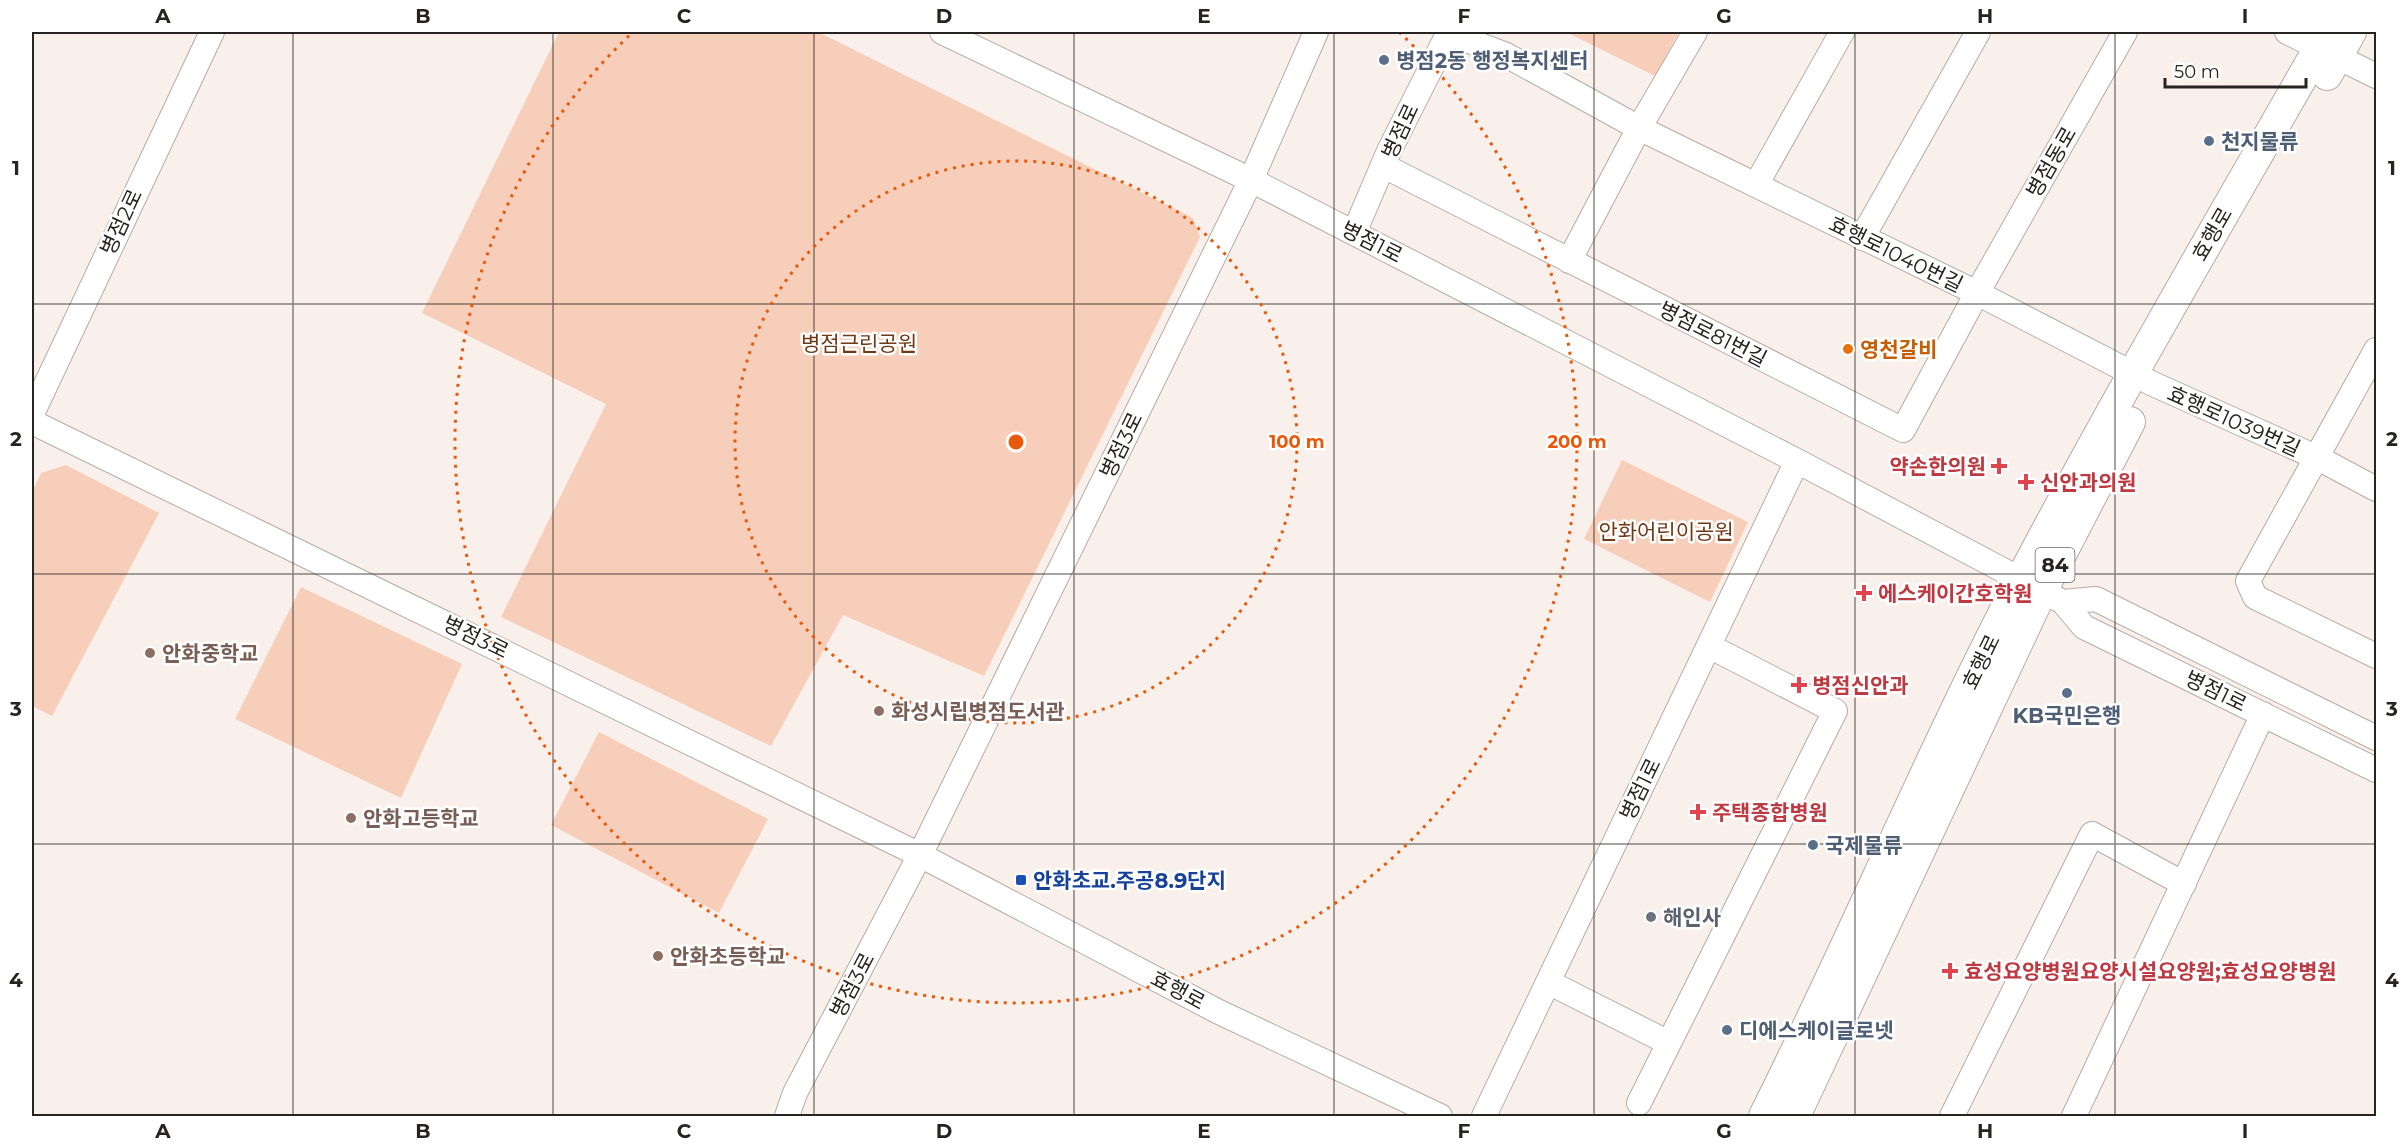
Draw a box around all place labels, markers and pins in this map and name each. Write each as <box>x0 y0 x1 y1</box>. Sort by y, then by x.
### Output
place label: 병점2동 행정복지센터 <box>1396 48 1588 73</box>
marker: 병점2동 행정복지센터 <box>1377 53 1391 67</box>
place label: 천지물류 <box>2221 129 2298 154</box>
marker: 천지물류 <box>2202 134 2216 148</box>
place label: 영천갈비 <box>1860 337 1937 362</box>
marker: 영천갈비 <box>1841 342 1855 356</box>
centre of rings <box>1006 432 1026 452</box>
place label: 약손한의원 <box>1889 454 1986 479</box>
marker: 약손한의원 <box>1990 457 2008 475</box>
place label: 신안과의원 <box>2040 470 2137 495</box>
marker: 신안과의원 <box>2017 473 2035 491</box>
place label: 에스케이간호학원 <box>1878 581 2033 606</box>
marker: 에스케이간호학원 <box>1855 584 1873 602</box>
place label: 안화중학교 <box>162 641 259 666</box>
marker: 안화중학교 <box>143 646 157 660</box>
place label: 병점신안과 <box>1812 673 1909 698</box>
marker: 병점신안과 <box>1790 676 1808 694</box>
marker: KB국민은행 <box>2060 686 2074 700</box>
place label: 화성시립병점도서관 <box>891 699 1065 724</box>
place label: KB국민은행 <box>2013 703 2121 728</box>
marker: 화성시립병점도서관 <box>872 704 886 718</box>
place label: 주택종합병원 <box>1712 800 1828 825</box>
marker: 주택종합병원 <box>1689 803 1707 821</box>
place label: 안화고등학교 <box>363 806 479 831</box>
marker: 안화고등학교 <box>344 811 358 825</box>
place label: 국제물류 <box>1825 833 1902 858</box>
marker: 국제물류 <box>1806 838 1820 852</box>
place label: 안화초교.주공8.9단지 <box>1033 868 1226 893</box>
marker: 안화초교.주공8.9단지 <box>1014 873 1028 887</box>
place label: 해인사 <box>1663 905 1721 930</box>
marker: 해인사 <box>1644 910 1658 924</box>
place label: 안화초등학교 <box>670 944 786 969</box>
marker: 안화초등학교 <box>651 949 665 963</box>
place label: 효성요양병원요양시설요양원;효성요양병원 <box>1964 959 2337 984</box>
marker: 효성요양병원요양시설요양원;효성요양병원 <box>1941 962 1959 980</box>
place label: 디에스케이글로넷 <box>1739 1018 1894 1043</box>
marker: 디에스케이글로넷 <box>1720 1023 1734 1037</box>

